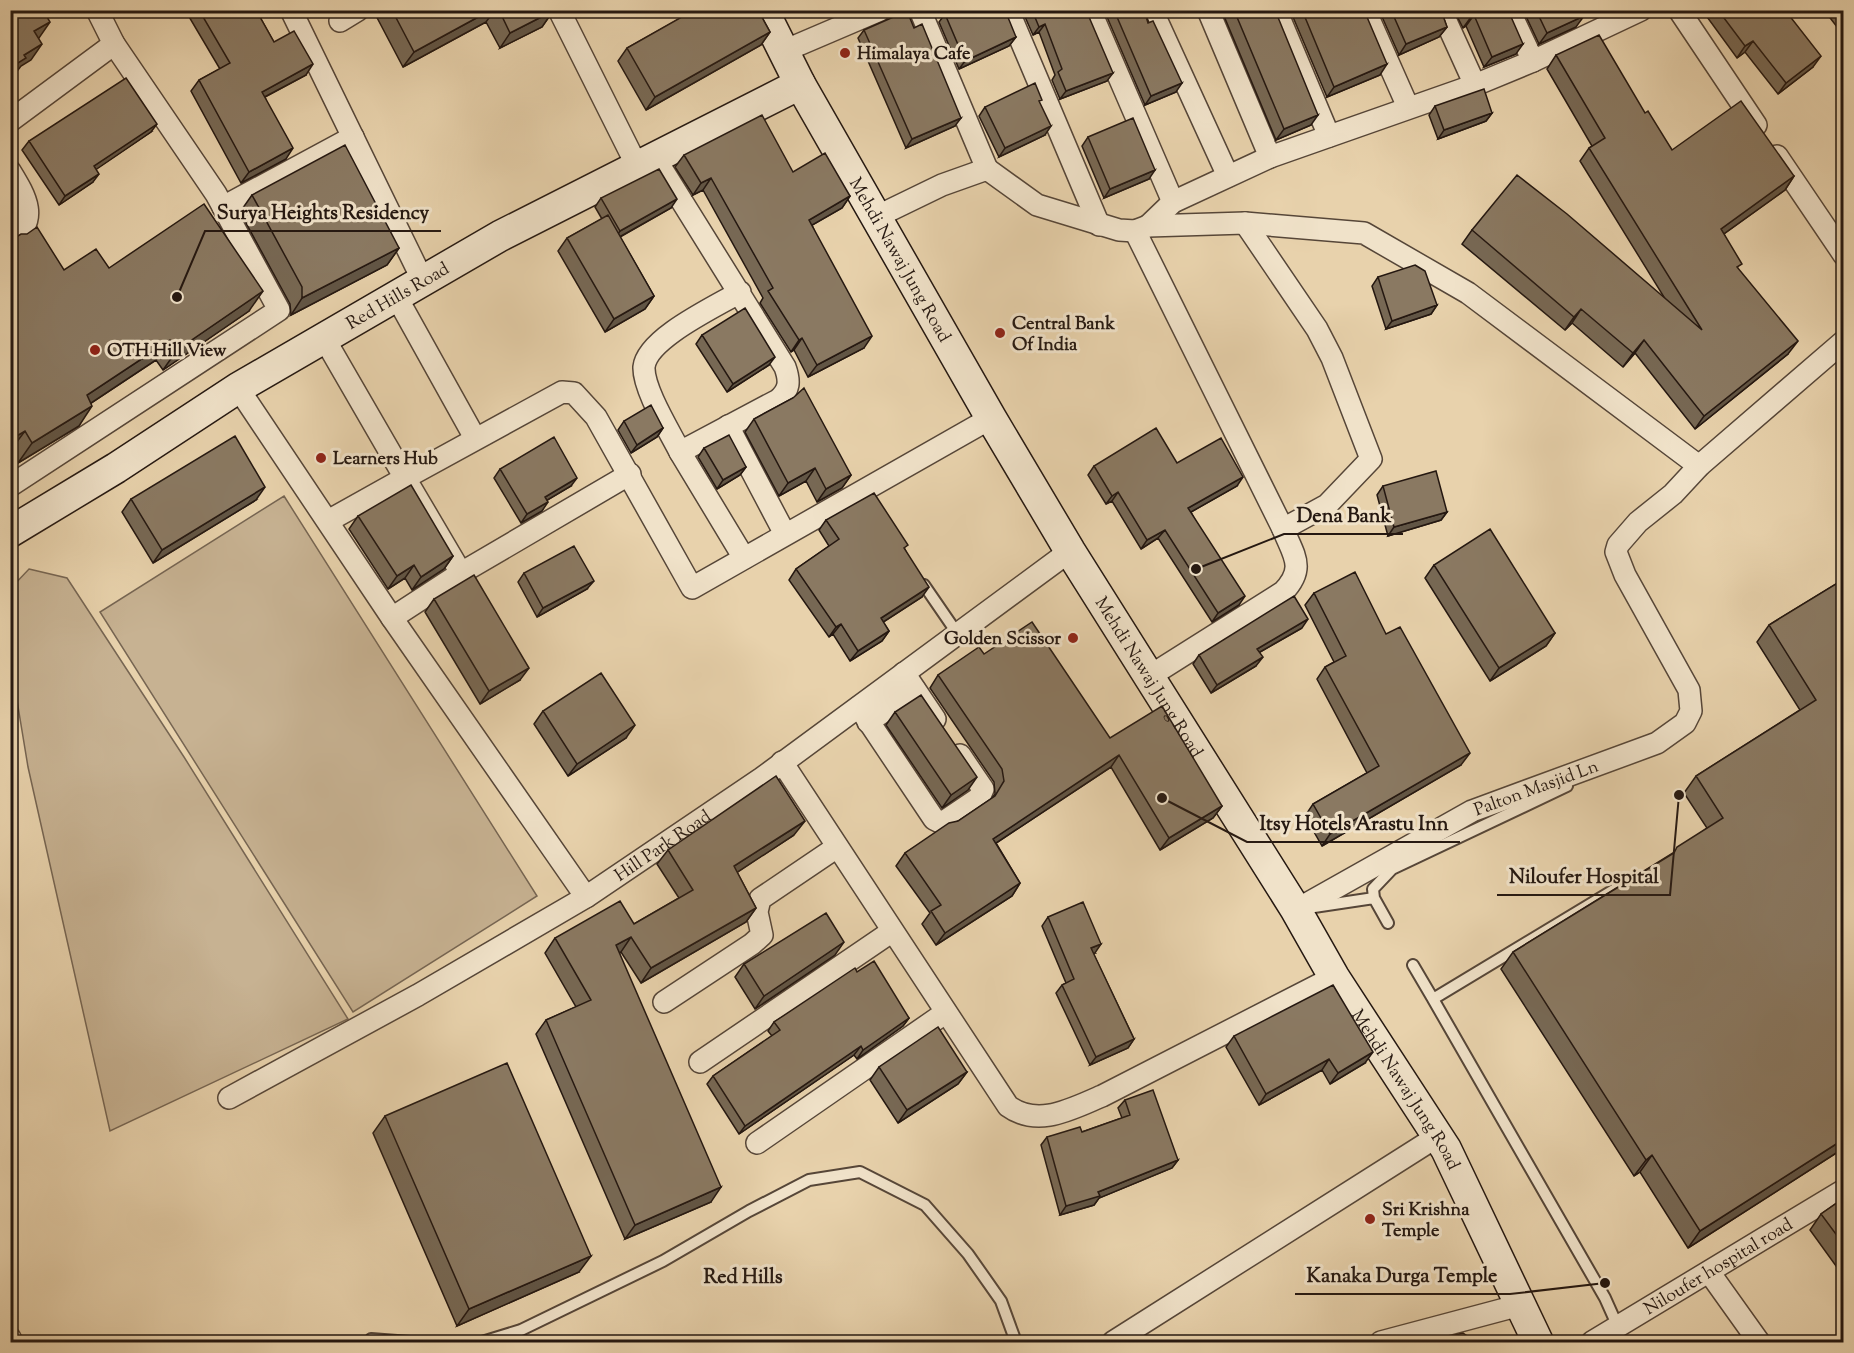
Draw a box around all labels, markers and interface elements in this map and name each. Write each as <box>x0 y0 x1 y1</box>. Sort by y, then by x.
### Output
place label: Himalaya Cafe <box>857 42 971 68</box>
marker: Himalaya Cafe <box>838 46 852 60</box>
street label: Mehdi Nawaj Jung Road <box>841 173 956 348</box>
callout: Surya Heights Residency <box>205 193 441 231</box>
text: Surya Heights Residency <box>217 200 429 229</box>
street label: Red Hills Road <box>342 257 455 338</box>
place label: Central Bank Of India <box>1012 312 1115 359</box>
marker: Central Bank Of India <box>993 326 1007 340</box>
place label: OTH Hill View <box>107 339 227 365</box>
marker: OTH Hill View <box>88 343 102 357</box>
place label: Learners Hub <box>333 447 438 473</box>
marker: Learners Hub <box>314 451 328 465</box>
callout: Dena Bank <box>1284 496 1403 534</box>
text: Dena Bank <box>1297 503 1392 532</box>
street label: Mehdi Nawaj Jung Road <box>1087 592 1208 764</box>
place label: Golden Scissor <box>944 627 1061 653</box>
marker: Golden Scissor <box>1066 631 1080 645</box>
street label: Palton Masjid Ln <box>1471 754 1603 824</box>
callout: Itsy Hotels Arastu Inn <box>1247 804 1460 842</box>
street label: Hill Park Road <box>610 805 717 889</box>
text: Itsy Hotels Arastu Inn <box>1259 811 1449 840</box>
callout: Niloufer Hospital <box>1497 857 1670 895</box>
text: Niloufer Hospital <box>1509 864 1659 893</box>
street label: Mehdi Nawaj Jung Road <box>1344 1005 1465 1175</box>
place label: Sri Krishna Temple <box>1382 1198 1470 1245</box>
marker: Sri Krishna Temple <box>1363 1212 1377 1226</box>
street label: Niloufer hospital road <box>1639 1213 1798 1323</box>
callout: Kanaka Durga Temple <box>1295 1256 1510 1294</box>
text: Kanaka Durga Temple <box>1307 1263 1497 1292</box>
district label: Red Hills <box>703 1264 783 1293</box>

